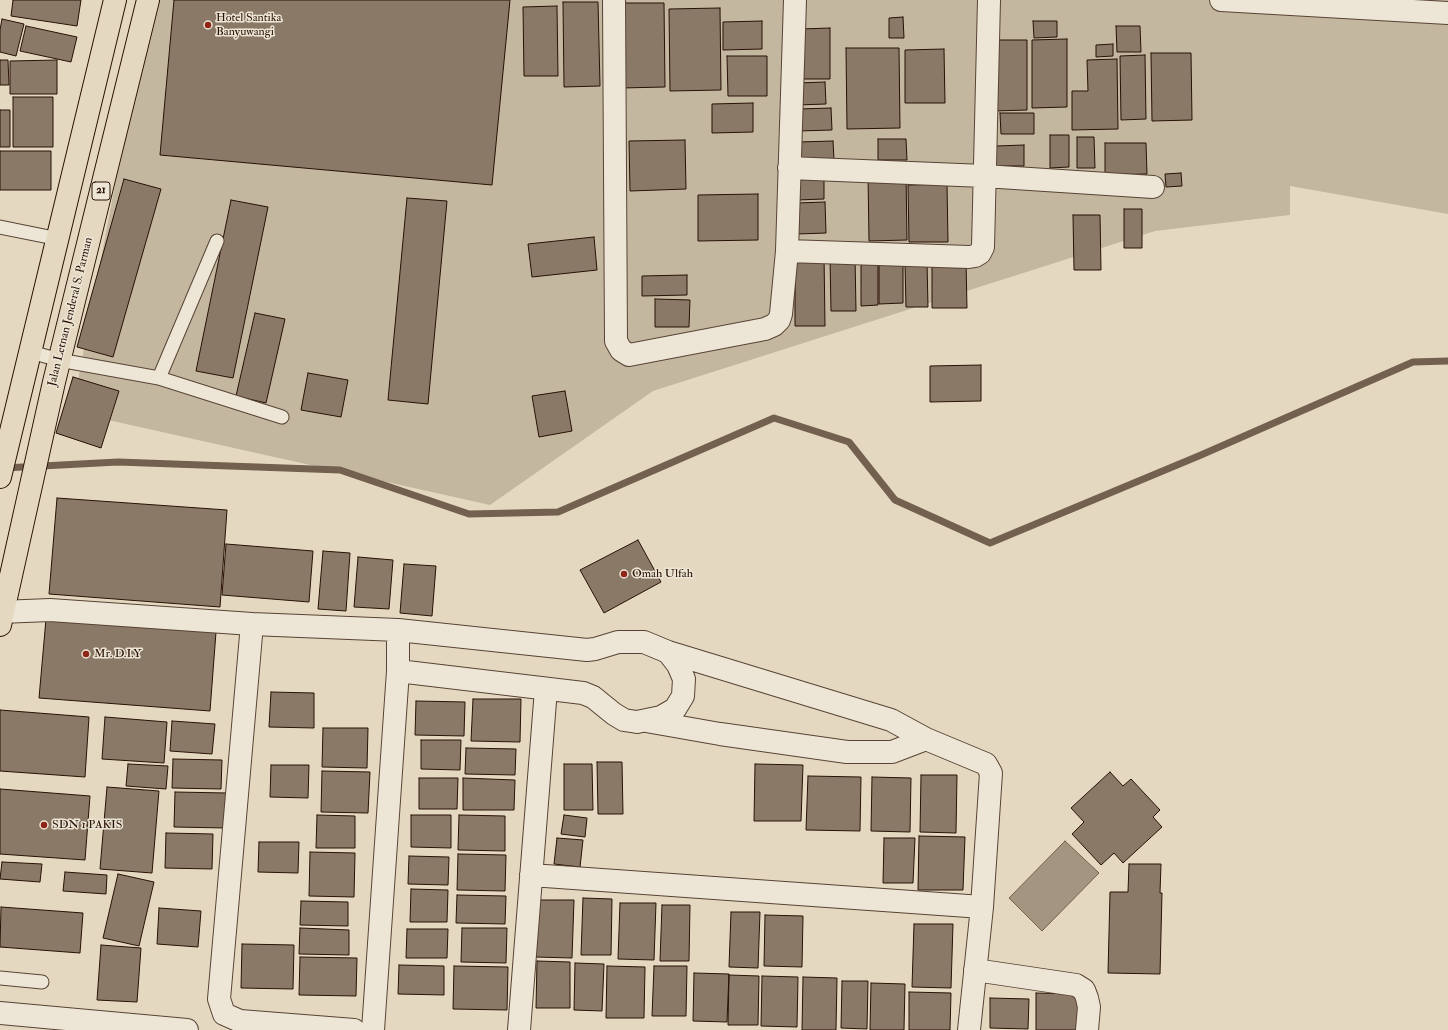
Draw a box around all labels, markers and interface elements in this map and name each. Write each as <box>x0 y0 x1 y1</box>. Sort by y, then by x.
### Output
place label: Hotel Santika Banyuwangi <box>216 11 281 39</box>
marker: Hotel Santika Banyuwangi <box>203 20 213 30</box>
road number: 21 <box>92 182 110 200</box>
street label: Jalan Letnan Jenderal S. Parman <box>45 236 97 388</box>
place label: Omah Ulfah <box>632 567 693 581</box>
marker: Omah Ulfah <box>619 569 629 579</box>
place label: Mr. D.I.Y <box>94 647 141 661</box>
marker: Mr. D.I.Y <box>81 649 91 659</box>
place label: SDN 1 PAKIS <box>52 818 123 832</box>
marker: SDN 1 PAKIS <box>39 820 49 830</box>

